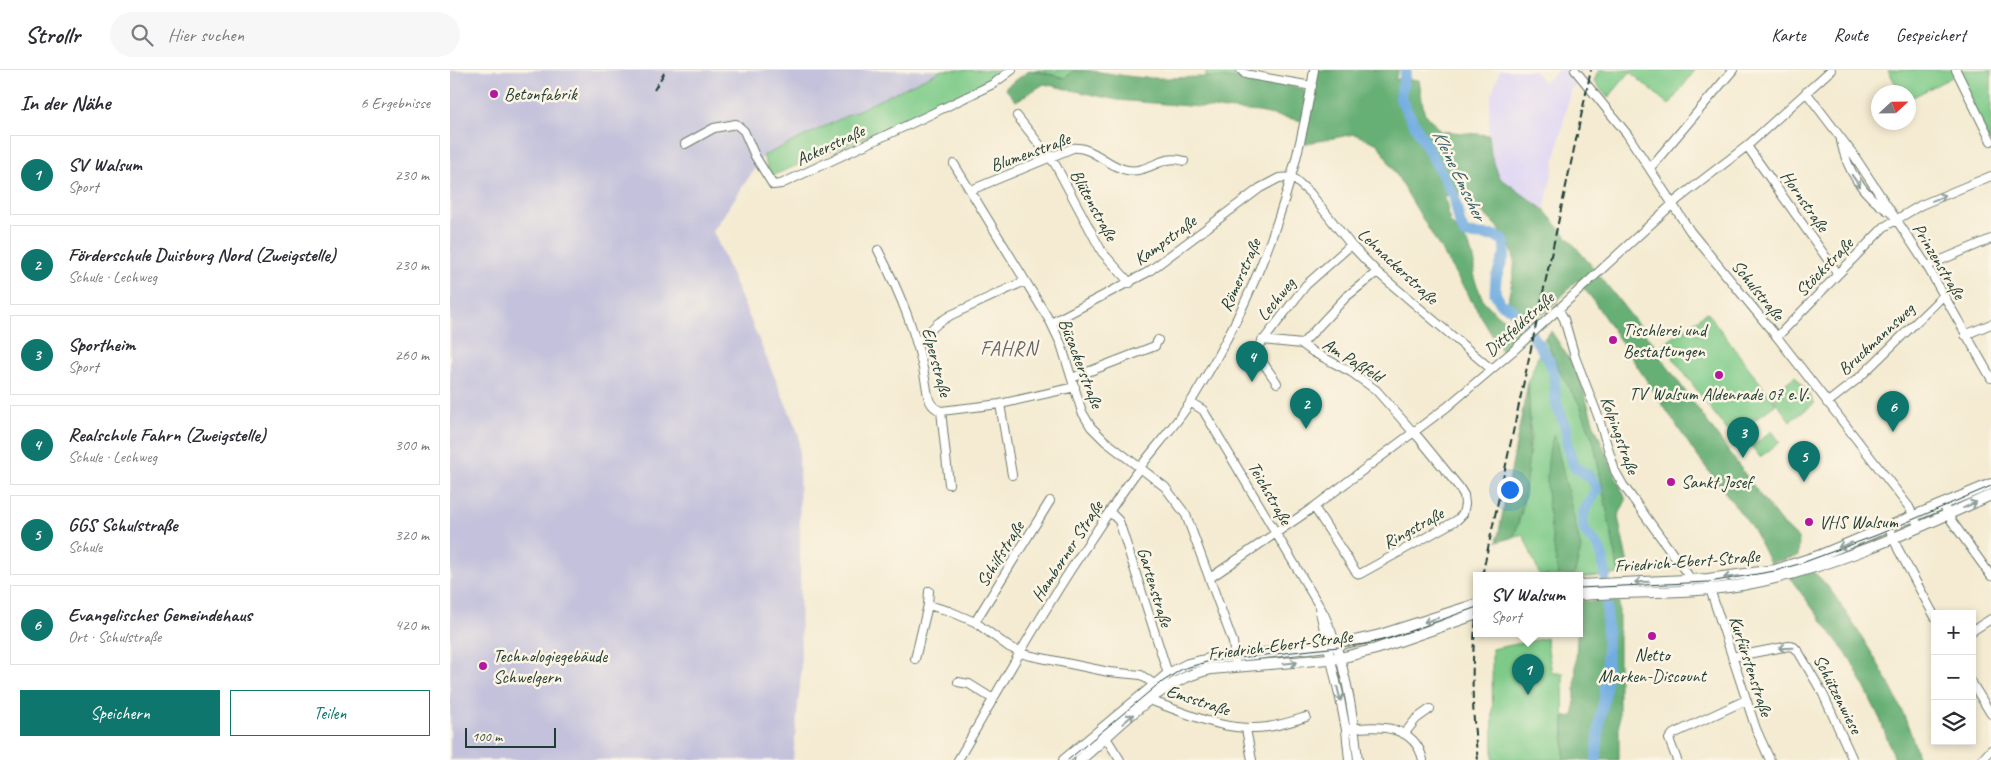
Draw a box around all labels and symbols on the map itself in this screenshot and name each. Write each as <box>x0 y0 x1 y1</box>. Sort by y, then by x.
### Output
place label: Betonfabrik <box>504 83 578 105</box>
north arrow <box>1871 85 1916 130</box>
marker: Betonfabrik <box>488 88 500 100</box>
street label: Ackerstraße <box>792 119 869 170</box>
water label: Kleine Emscher <box>1427 126 1493 228</box>
street label: Blumenstraße <box>987 127 1074 177</box>
street label: Blütenstraße <box>1065 166 1123 245</box>
street label: Hornstraße <box>1776 166 1835 237</box>
one-way arrow <box>1851 174 1861 188</box>
one-way arrow <box>1931 192 1946 202</box>
street label: Kampstraße <box>1129 209 1201 270</box>
street label: Prinzenstraße <box>1908 219 1971 304</box>
street label: Lehnackerstraße <box>1353 223 1444 310</box>
street label: Stöckstraße <box>1790 232 1858 301</box>
street label: Römerstraße <box>1214 234 1266 315</box>
street label: Schulstraße <box>1727 255 1790 326</box>
street label: Lechweg <box>1252 272 1301 325</box>
street label: Dittfeldstraße <box>1480 286 1559 361</box>
street label: Bruckmannsweg <box>1833 297 1920 380</box>
street label: Büsackerstraße <box>1054 315 1109 412</box>
place label: Tischlerei und Bestattungen <box>1623 319 1709 362</box>
street label: Elperstraße <box>917 325 957 400</box>
street label: Am Paßfeld <box>1319 333 1390 389</box>
marker: Tischlerei und Bestattungen <box>1607 334 1619 346</box>
district label: FAHRN <box>980 336 1040 361</box>
pin: 4 <box>1236 341 1268 382</box>
marker: TV Walsum Aldenrade 07 e.V. <box>1713 369 1725 381</box>
place label: TV Walsum Aldenrade 07 e.V. <box>1629 383 1809 405</box>
pin: 2 <box>1290 388 1322 429</box>
pin: 6 <box>1877 391 1909 432</box>
street label: Kolpingstraße <box>1596 393 1645 478</box>
pin: 3 <box>1727 417 1759 458</box>
pin: 5 <box>1788 441 1820 482</box>
street label: Teichstraße <box>1243 457 1297 530</box>
place label: Sankt Josef <box>1681 471 1755 493</box>
marker: Sankt Josef <box>1665 476 1677 488</box>
your location <box>1497 477 1523 503</box>
street label: Hamborner Straße <box>1026 496 1108 605</box>
one-way arrow <box>1962 499 1977 509</box>
street label: Ringstraße <box>1379 502 1448 554</box>
place label: VHS Walsum <box>1819 511 1899 533</box>
street label: Schilfstraße <box>971 516 1029 591</box>
marker: VHS Walsum <box>1803 516 1815 528</box>
one-way arrow <box>1838 541 1854 550</box>
street label: Gartenstraße <box>1132 545 1178 631</box>
street label: Friedrich-Ebert-Straße <box>1614 545 1761 577</box>
one-way arrow <box>1724 572 1740 582</box>
one-way arrow <box>1634 577 1650 586</box>
street label: Kurfürstenstraße <box>1724 613 1778 720</box>
one-way arrow <box>1423 615 1439 625</box>
street label: Friedrich-Ebert-Straße <box>1207 625 1354 665</box>
marker: Netto Marken-Discount <box>1646 630 1658 642</box>
one-way arrow <box>1778 643 1794 652</box>
place label: Netto Marken-Discount <box>1598 644 1708 687</box>
place label: Technologiegebäude Schwelgern <box>493 645 608 688</box>
street label: Schützenwiese <box>1809 651 1868 738</box>
pin: 1 <box>1512 654 1544 695</box>
one-way arrow <box>1282 658 1298 667</box>
marker: Technologiegebäude Schwelgern <box>477 660 489 672</box>
street label: Emsstraße <box>1164 679 1233 721</box>
one-way arrow <box>1335 685 1344 701</box>
one-way arrow <box>1121 713 1134 724</box>
scale bar <box>465 725 556 748</box>

